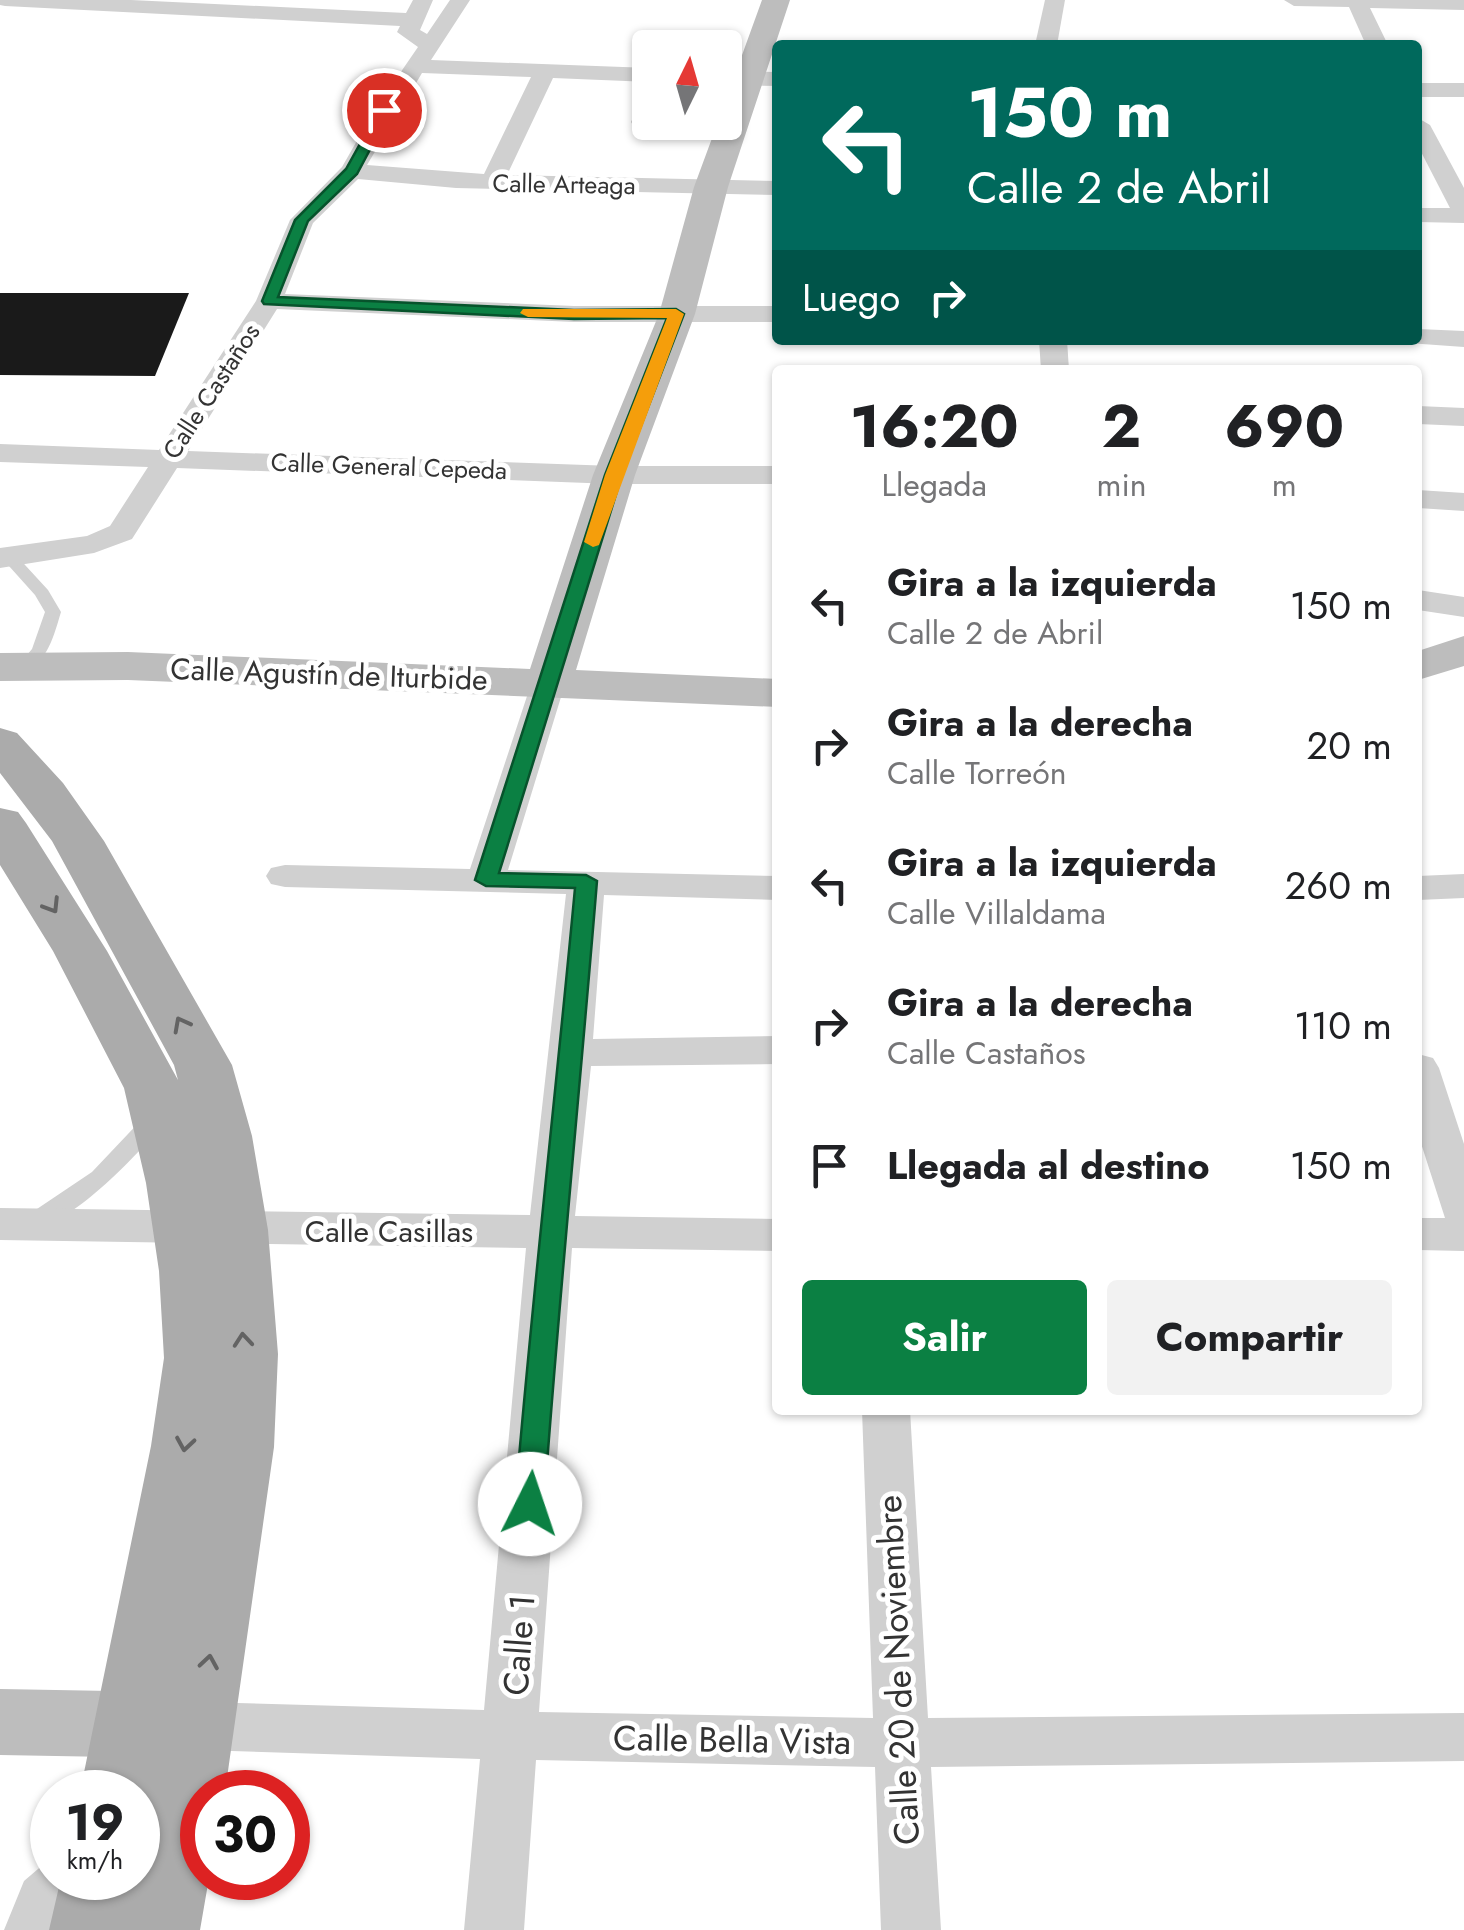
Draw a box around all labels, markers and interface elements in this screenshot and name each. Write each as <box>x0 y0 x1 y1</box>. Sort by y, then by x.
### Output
north arrow <box>632 30 742 140</box>
map controls <box>632 30 742 140</box>
text: 150 m <box>967 62 1173 163</box>
pin <box>342 68 427 153</box>
icon: left <box>802 80 932 210</box>
icon: arrive <box>357 83 412 138</box>
text: Calle 2 de Abril <box>967 155 1271 220</box>
street label: Calle Arteaga <box>492 165 636 203</box>
text: Luego <box>802 270 900 325</box>
icon: right <box>920 270 975 325</box>
street label: Calle Castaños <box>154 316 268 466</box>
text: 16:20 <box>850 383 1019 470</box>
text: 2 <box>1102 383 1141 470</box>
text: 690 <box>1224 383 1344 470</box>
street label: Calle General Cepeda <box>270 444 508 488</box>
text: Llegada <box>881 462 987 508</box>
text: min <box>1097 462 1147 508</box>
text: m <box>1272 462 1297 508</box>
text: Gira a la izquierda <box>887 555 1217 610</box>
icon: left <box>802 578 857 633</box>
text: 150 m <box>1290 578 1392 633</box>
text: Calle 2 de Abril <box>887 610 1103 656</box>
street label: Calle Agustín de Iturbide <box>170 647 488 701</box>
text: Gira a la derecha <box>887 695 1193 750</box>
icon: right <box>802 718 857 773</box>
text: 20 m <box>1307 718 1392 773</box>
text: Calle Torreón <box>887 750 1067 796</box>
text: Gira a la izquierda <box>887 835 1217 890</box>
icon: left <box>802 858 857 913</box>
text: 260 m <box>1285 858 1392 913</box>
text: Calle Villaldama <box>887 890 1106 936</box>
one-way arrow <box>40 895 59 913</box>
text: Gira a la derecha <box>887 975 1193 1030</box>
icon: right <box>802 998 857 1053</box>
text: 110 m <box>1294 998 1392 1053</box>
one-way arrow <box>173 1017 193 1035</box>
text: Calle Castaños <box>887 1030 1086 1076</box>
icon: arrive <box>802 1138 857 1193</box>
text: Llegada al destino <box>887 1138 1210 1193</box>
text: 150 m <box>1290 1138 1392 1193</box>
street label: Calle Casillas <box>305 1210 473 1253</box>
button: Salir <box>802 1280 1087 1395</box>
button: Compartir <box>1107 1280 1392 1395</box>
one-way arrow <box>233 1331 255 1347</box>
one-way arrow <box>175 1436 196 1452</box>
position arrow <box>478 1452 582 1556</box>
street label: Calle 20 de Noviembre <box>864 1494 932 1846</box>
street label: Calle 1 <box>491 1593 547 1697</box>
one-way arrow <box>198 1654 219 1671</box>
street label: Calle Bella Vista <box>613 1713 851 1767</box>
speed limit sign: 30 <box>180 1770 310 1900</box>
text: 19 <box>66 1786 124 1859</box>
text: km/h <box>67 1842 123 1878</box>

